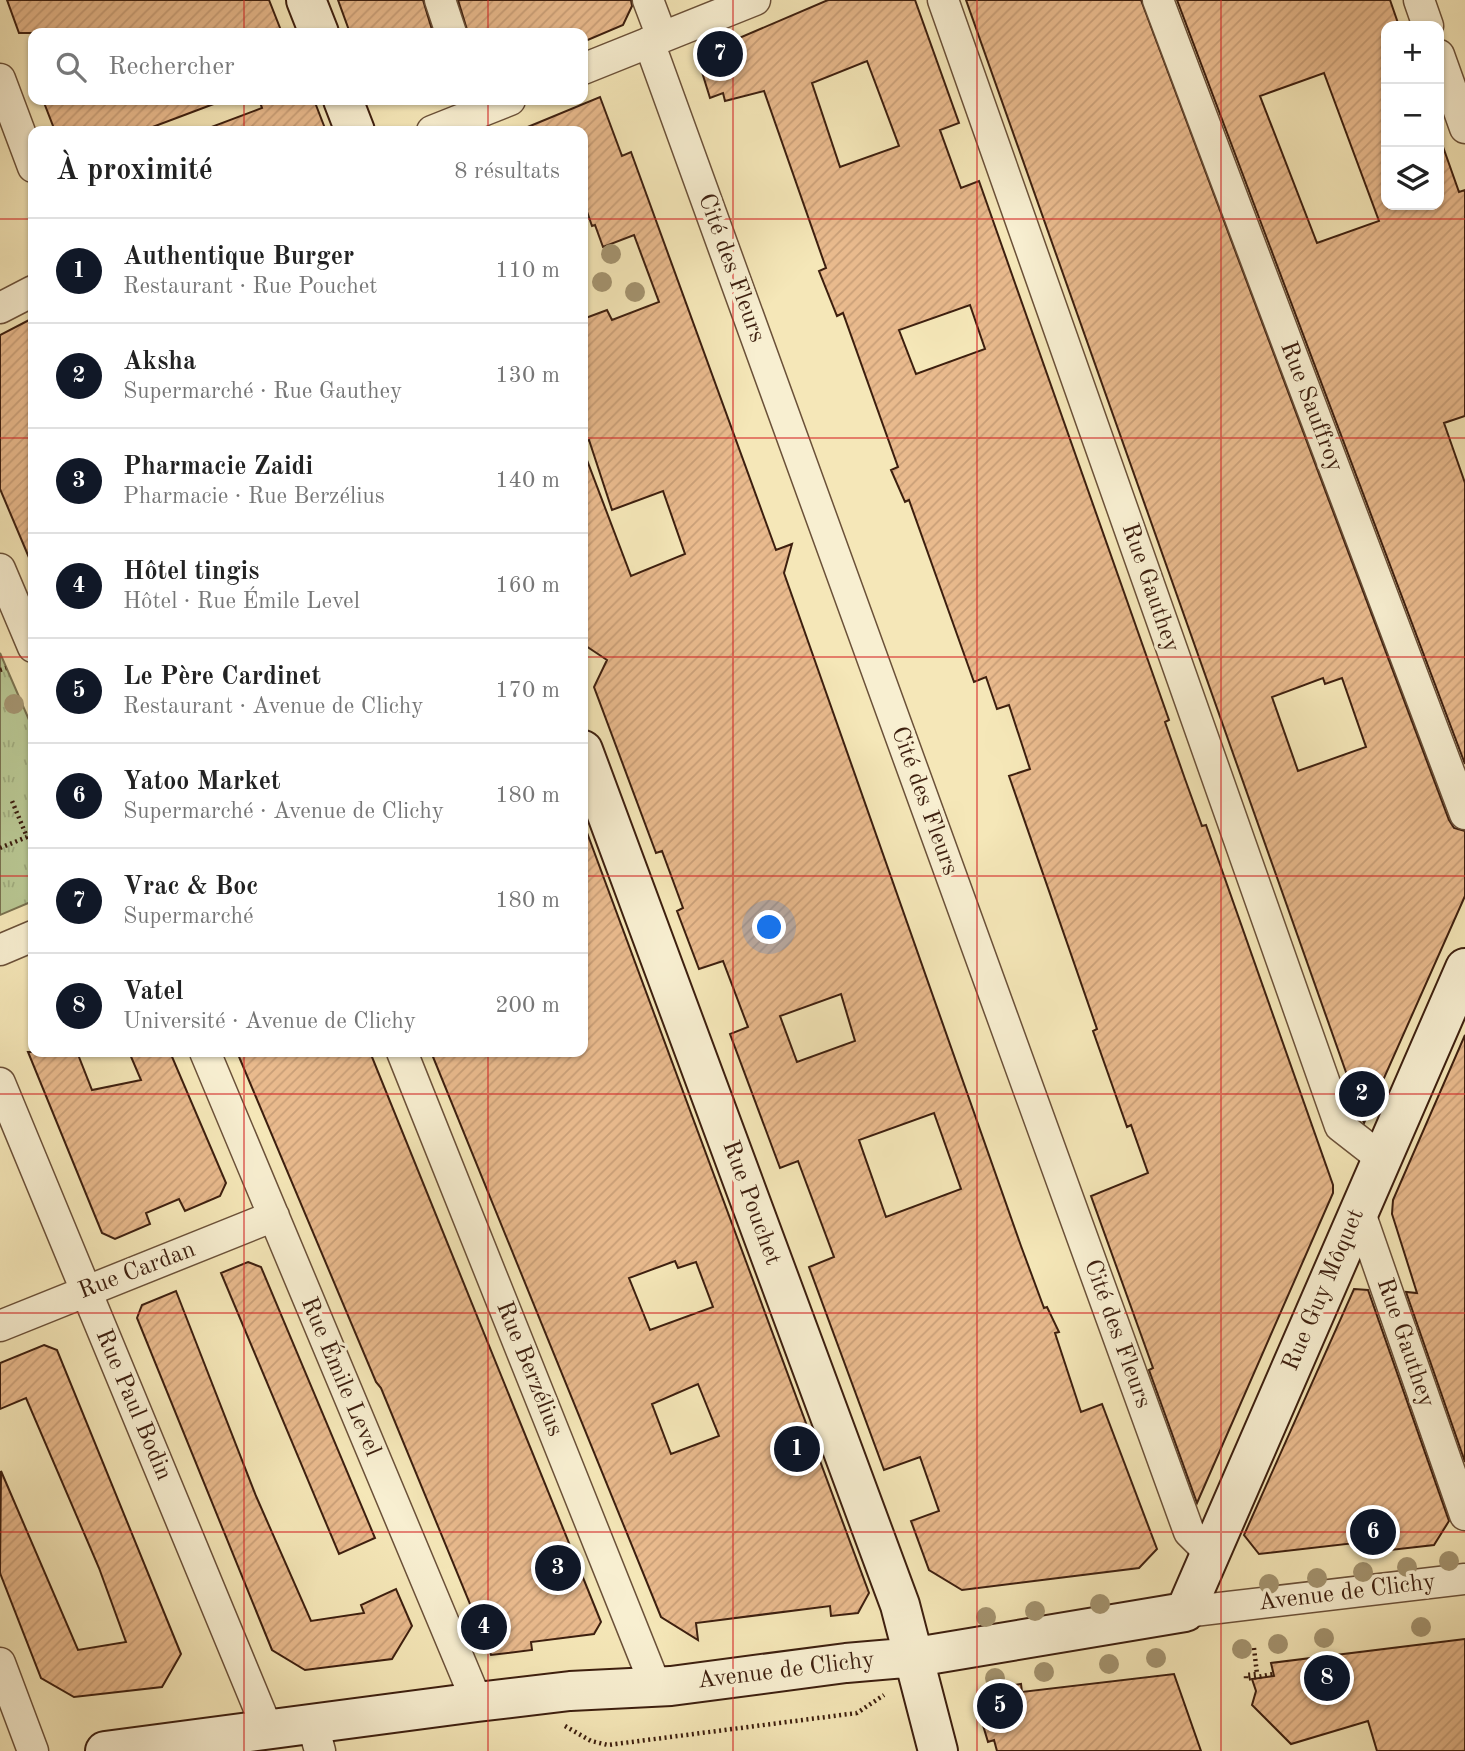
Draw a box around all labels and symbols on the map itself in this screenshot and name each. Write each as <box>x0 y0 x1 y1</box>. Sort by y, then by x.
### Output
pin: 7 <box>697 28 743 80</box>
street label: Cité des Fleurs <box>693 190 769 346</box>
street label: Rue Sauffroy <box>1275 338 1347 476</box>
street label: Rue Gauthey <box>1117 520 1183 656</box>
street label: Cité des Fleurs <box>886 723 962 879</box>
your location <box>752 910 786 944</box>
pin: 2 <box>1339 1068 1385 1120</box>
street label: Rue Pouchet <box>717 1138 785 1268</box>
street label: Rue Guy Môquet <box>1279 1205 1369 1375</box>
street label: Rue Cardan <box>75 1238 199 1304</box>
street label: Cité des Fleurs <box>1079 1256 1155 1412</box>
street label: Rue Gauthey <box>1372 1275 1438 1411</box>
street label: Rue Émile Level <box>296 1292 388 1460</box>
street label: Rue Berzélius <box>491 1298 567 1440</box>
street label: Rue Paul Bodin <box>90 1326 176 1484</box>
pin: 1 <box>774 1423 820 1475</box>
pin: 6 <box>1350 1506 1396 1558</box>
pin: 3 <box>535 1542 581 1594</box>
street label: Avenue de Clichy <box>1257 1570 1437 1616</box>
pin: 4 <box>461 1601 507 1653</box>
street label: Avenue de Clichy <box>696 1648 876 1694</box>
pin: 8 <box>1304 1652 1350 1704</box>
pin: 5 <box>977 1680 1023 1732</box>

